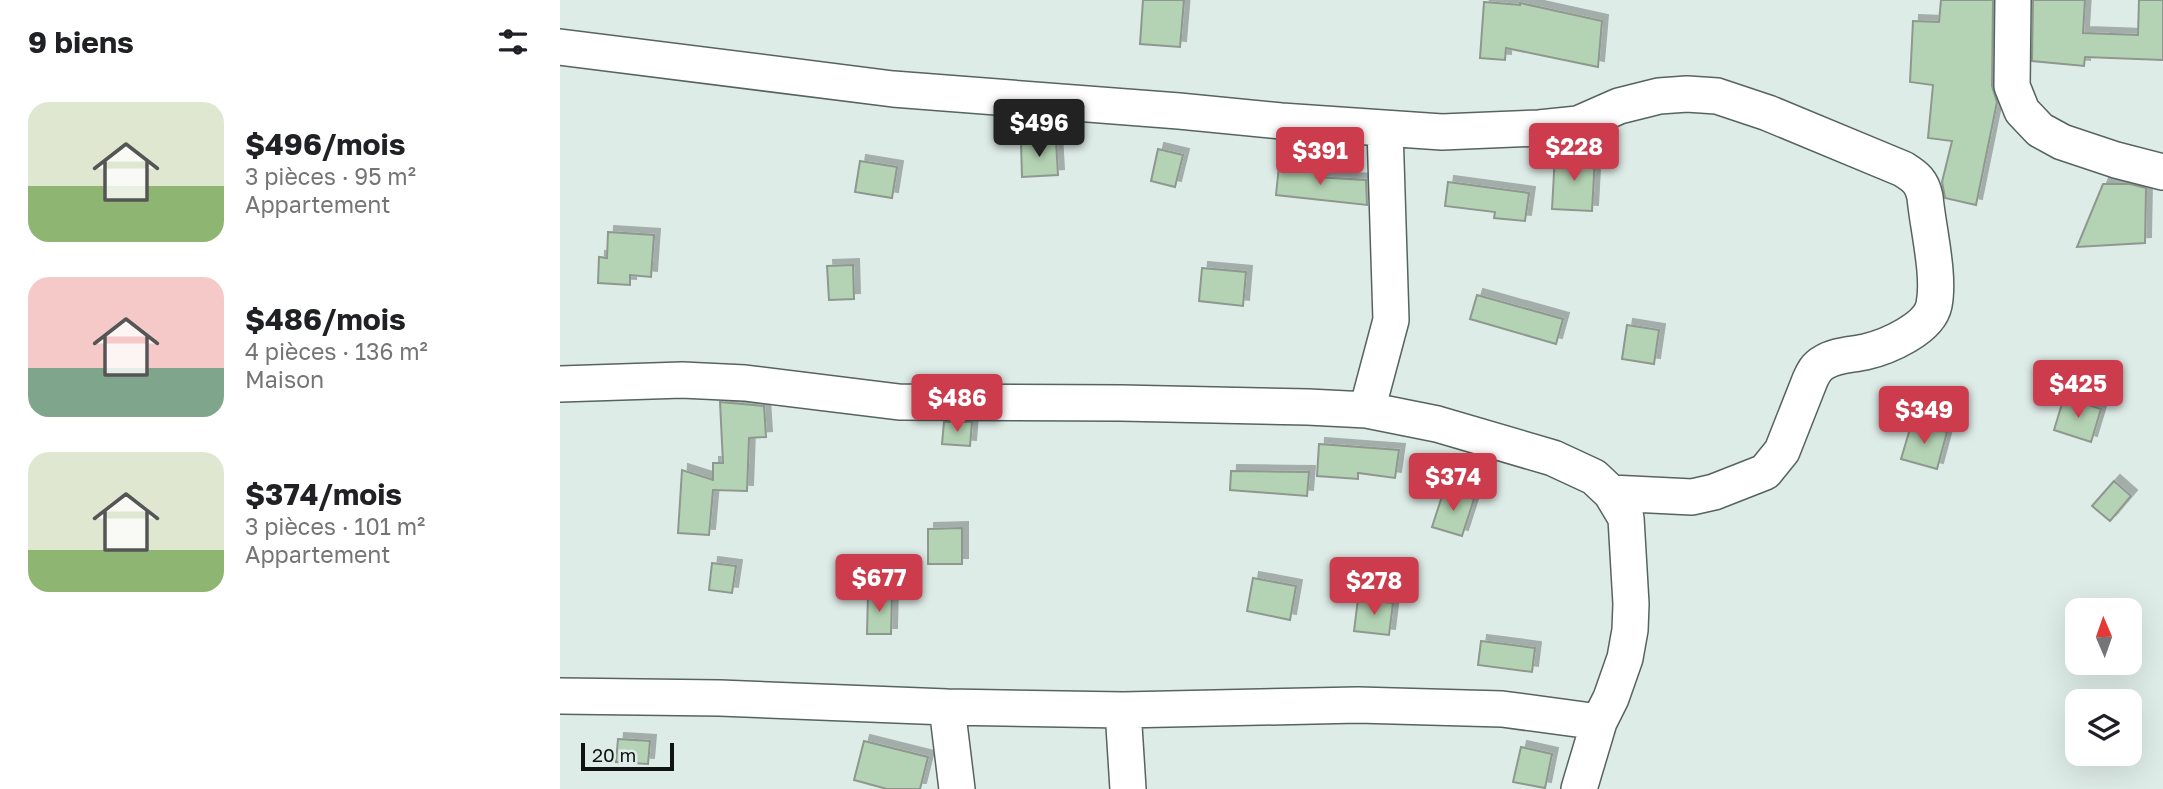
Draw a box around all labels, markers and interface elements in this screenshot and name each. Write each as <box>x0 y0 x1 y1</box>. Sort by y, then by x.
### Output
icon: filters <box>494 23 532 61</box>
text: 9 biens <box>28 24 134 60</box>
pin: $496 <box>998 100 1080 159</box>
text: $496 <box>1010 108 1069 136</box>
pin: $228 <box>1533 124 1615 183</box>
text: $496/mois <box>245 126 406 162</box>
pin: $391 <box>1279 128 1361 187</box>
icon: home <box>84 130 168 214</box>
text: $228 <box>1545 132 1603 160</box>
text: $391 <box>1292 136 1348 164</box>
text: 3 pièces · 95 m² <box>245 162 416 190</box>
text: Appartement <box>245 190 390 218</box>
text: $486/mois <box>245 301 406 337</box>
icon: home <box>84 305 168 389</box>
text: 4 pièces · 136 m² <box>245 337 428 365</box>
pin: $425 <box>2037 360 2119 420</box>
text: Maison <box>245 365 324 393</box>
text: $425 <box>2049 369 2107 397</box>
pin: $486 <box>916 374 998 434</box>
text: $486 <box>927 383 987 411</box>
pin: $349 <box>1883 386 1965 446</box>
text: $349 <box>1895 395 1953 423</box>
pin: $374 <box>1412 454 1494 513</box>
text: $374 <box>1425 462 1481 490</box>
text: $374/mois <box>245 476 402 512</box>
icon: home <box>84 480 168 564</box>
text: 3 pièces · 101 m² <box>245 512 425 540</box>
text: Appartement <box>245 540 390 568</box>
pin: $677 <box>838 554 920 614</box>
pin: $278 <box>1333 558 1415 617</box>
text: $677 <box>851 563 907 591</box>
text: $278 <box>1346 566 1402 594</box>
north arrow <box>2065 598 2142 676</box>
map controls <box>2065 598 2142 766</box>
button: layers <box>2065 689 2142 766</box>
scale bar <box>581 740 674 772</box>
text: 20 m <box>592 743 636 766</box>

